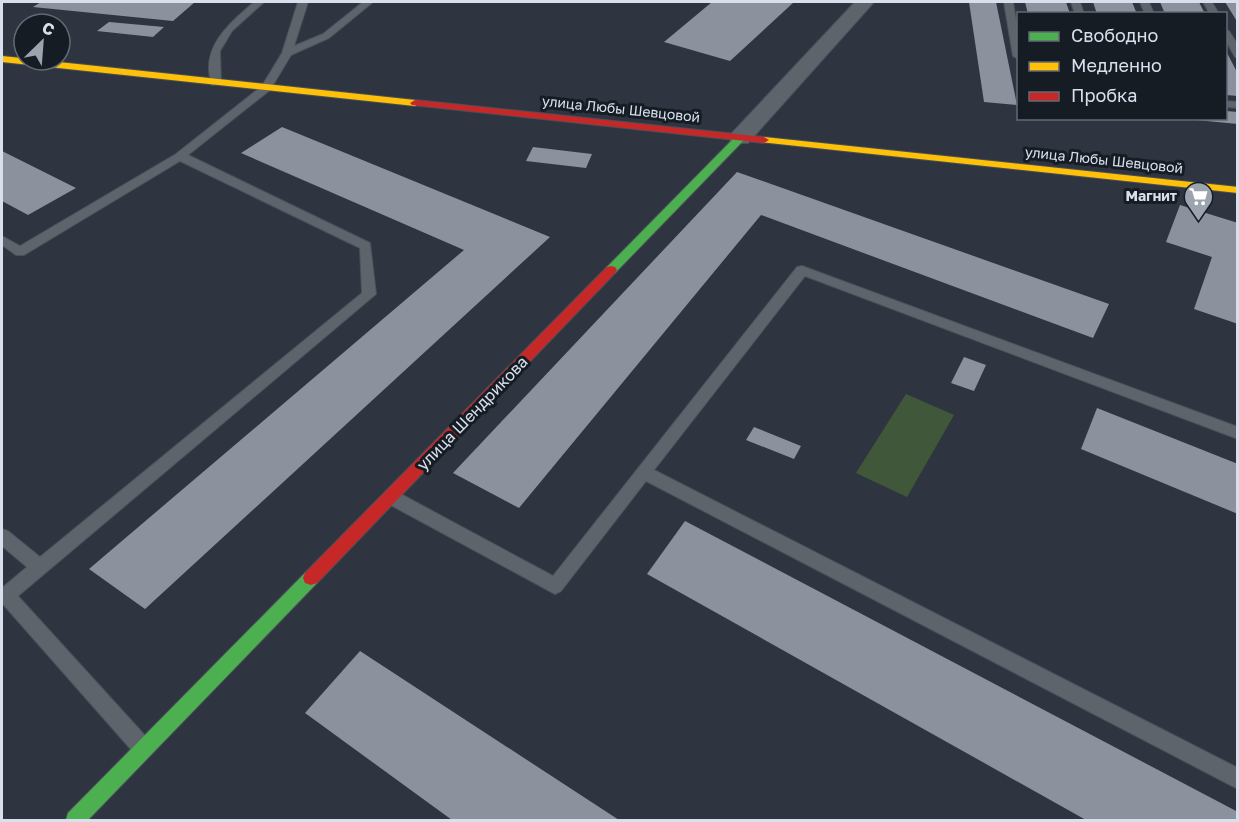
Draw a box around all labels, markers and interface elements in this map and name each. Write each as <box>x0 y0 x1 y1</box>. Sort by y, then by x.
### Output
north arrow <box>12 12 72 72</box>
legend <box>1017 12 1227 120</box>
text: С <box>39 17 58 40</box>
text: Свободно <box>1071 24 1158 46</box>
text: Медленно <box>1071 54 1162 76</box>
text: Пробка <box>1071 84 1137 106</box>
street label: улица Любы Шевцовой <box>541 92 701 125</box>
street label: улица Любы Шевцовой <box>1024 143 1184 176</box>
supermarket icon: Магнит <box>1182 180 1214 222</box>
place label: Магнит <box>1126 187 1177 204</box>
street label: улица Шендрикова <box>412 352 532 474</box>

